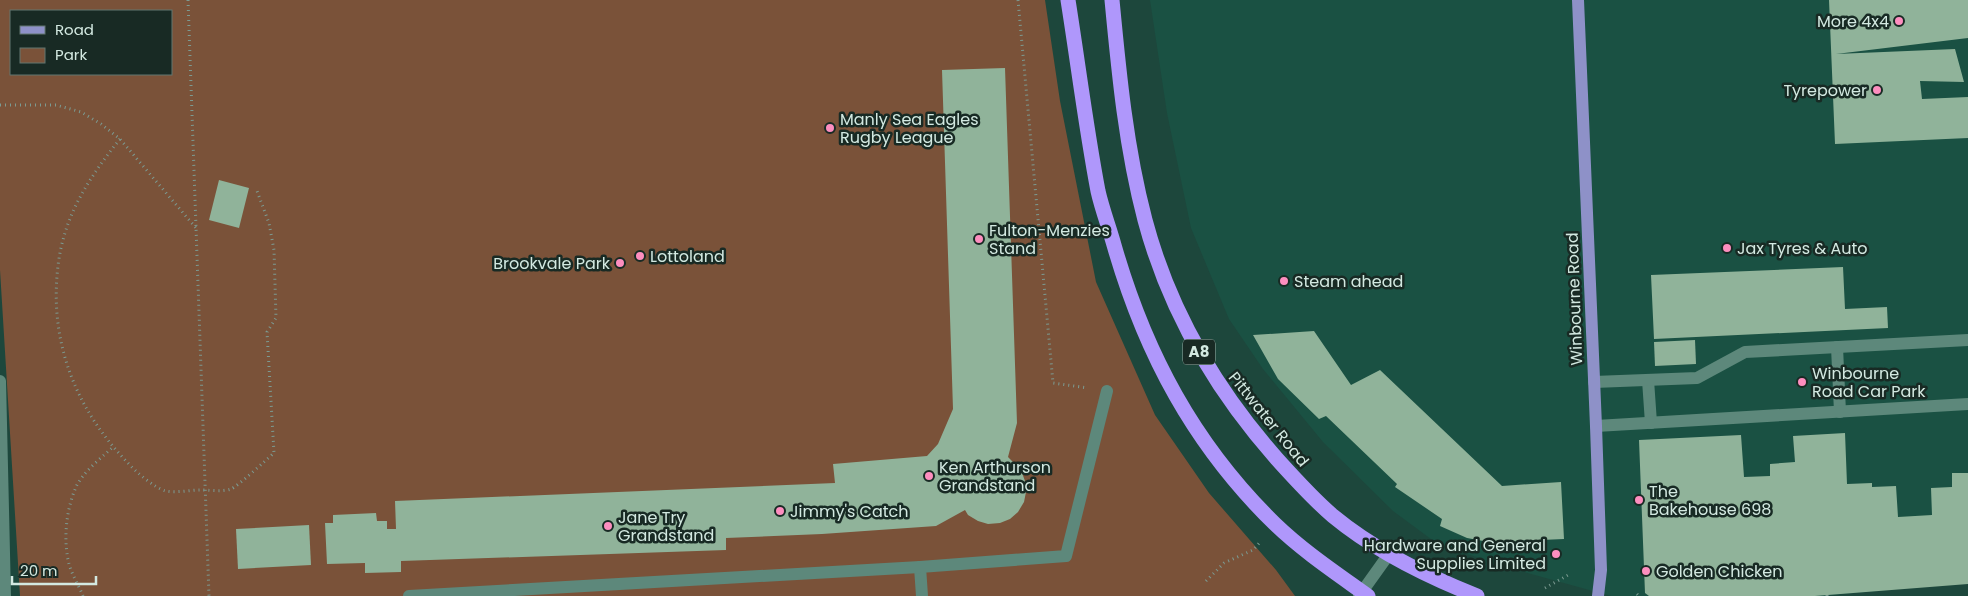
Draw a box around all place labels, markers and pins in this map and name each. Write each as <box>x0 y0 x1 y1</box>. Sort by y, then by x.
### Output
place label: More 4x4 <box>1817 10 1889 33</box>
marker: More 4x4 <box>1893 15 1905 27</box>
place label: Tyrepower <box>1783 79 1867 102</box>
marker: Tyrepower <box>1871 84 1883 96</box>
place label: Manly Sea Eagles Rugby League <box>840 108 979 149</box>
marker: Manly Sea Eagles Rugby League <box>824 122 836 134</box>
place label: Fulton-Menzies Stand <box>989 219 1110 260</box>
marker: Fulton-Menzies Stand <box>973 233 985 245</box>
place label: Jax Tyres & Auto <box>1737 237 1868 260</box>
marker: Jax Tyres & Auto <box>1721 242 1733 254</box>
place label: Lottoland <box>650 245 725 268</box>
marker: Lottoland <box>634 250 646 262</box>
place label: Brookvale Park <box>493 252 611 275</box>
marker: Brookvale Park <box>614 257 626 269</box>
place label: Steam ahead <box>1294 270 1403 293</box>
marker: Steam ahead <box>1278 275 1290 287</box>
place label: Winbourne Road Car Park <box>1812 362 1926 403</box>
marker: Winbourne Road Car Park <box>1796 376 1808 388</box>
place label: Ken Arthurson Grandstand <box>939 456 1051 497</box>
marker: Ken Arthurson Grandstand <box>923 470 935 482</box>
place label: The Bakehouse 698 <box>1649 480 1771 521</box>
marker: The Bakehouse 698 <box>1633 494 1645 506</box>
place label: Jimmy's Catch <box>790 500 909 523</box>
marker: Jimmy's Catch <box>774 505 786 517</box>
place label: Jane Try Grandstand <box>618 506 714 547</box>
marker: Jane Try Grandstand <box>602 520 614 532</box>
place label: Hardware and General Supplies Limited <box>1364 534 1546 575</box>
marker: Hardware and General Supplies Limited <box>1550 548 1562 560</box>
place label: Golden Chicken <box>1656 560 1783 583</box>
marker: Golden Chicken <box>1640 565 1652 577</box>

